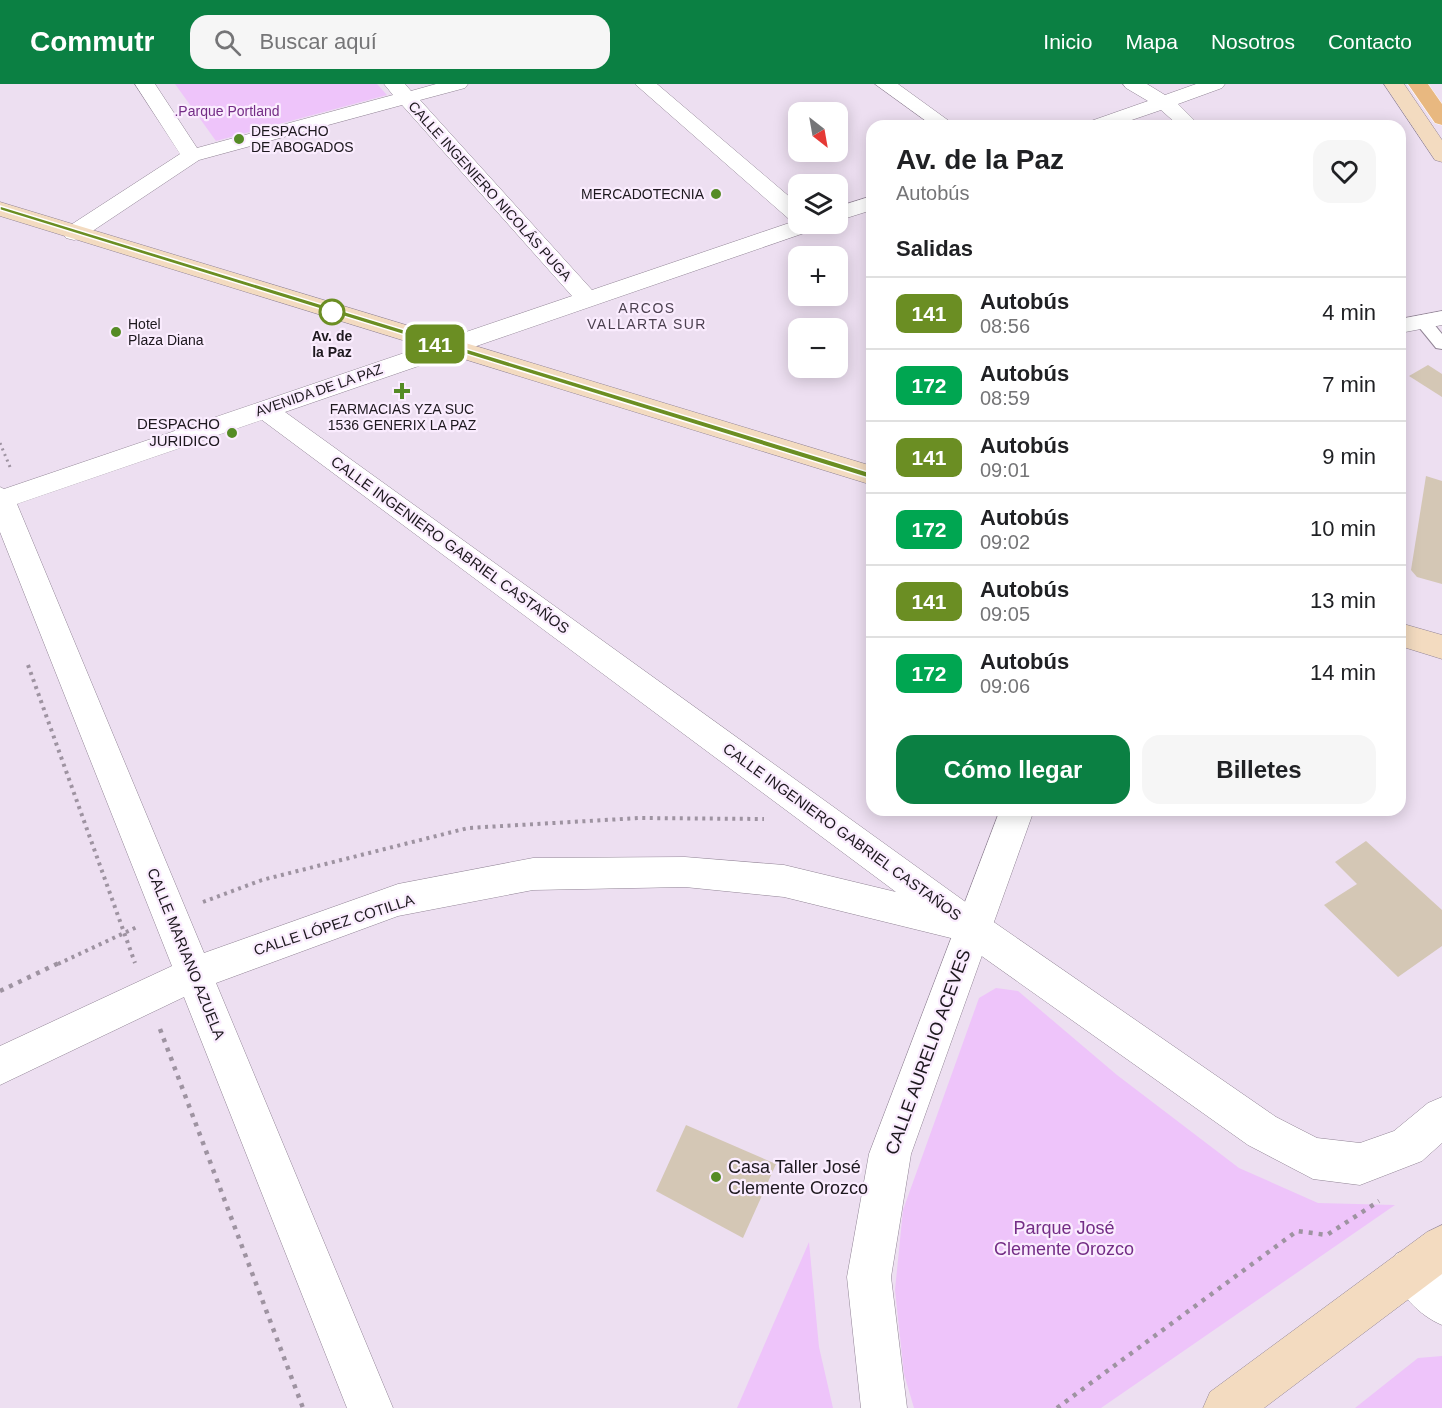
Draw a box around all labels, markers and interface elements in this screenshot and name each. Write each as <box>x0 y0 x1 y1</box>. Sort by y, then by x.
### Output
search box <box>190 15 610 69</box>
text: Commutr <box>30 26 154 57</box>
icon: search <box>211 26 244 59</box>
text: Buscar aquí <box>259 29 377 54</box>
text: Inicio <box>1043 30 1092 53</box>
text: Mapa <box>1125 30 1178 53</box>
text: Nosotros <box>1211 30 1295 53</box>
text: Contacto <box>1328 30 1412 53</box>
street label: CALLE INGENIERO NICOLÁS PUGA <box>405 98 575 284</box>
north arrow <box>788 102 848 162</box>
map controls <box>788 102 848 378</box>
park label: .Parque Portland <box>174 103 280 119</box>
place label: DESPACHO DE ABOGADOS <box>251 123 354 155</box>
marker: DESPACHO DE ABOGADOS <box>232 132 246 146</box>
button: heart <box>1313 140 1376 203</box>
text: Av. de la Paz <box>896 144 1064 175</box>
button: layers <box>788 174 848 234</box>
text: Autobús <box>896 182 969 204</box>
place label: MERCADOTECNIA <box>581 186 705 202</box>
marker: MERCADOTECNIA <box>709 187 723 201</box>
text: Salidas <box>896 236 973 261</box>
button: + <box>788 246 848 306</box>
text: Autobús <box>980 289 1069 314</box>
marker: Av. de la Paz <box>319 299 345 325</box>
district label: ARCOS VALLARTA SUR <box>587 300 707 332</box>
text: 4 min <box>1322 300 1376 325</box>
text: 141 <box>911 302 947 325</box>
text: 08:56 <box>980 315 1030 337</box>
place label: Hotel Plaza Diana <box>128 316 204 348</box>
button: − <box>788 318 848 378</box>
line badge: 141 <box>400 324 470 364</box>
marker: Hotel Plaza Diana <box>109 325 123 339</box>
place label: Av. de la Paz <box>312 328 352 360</box>
text: 141 <box>417 333 453 356</box>
street label: AVENIDA DE LA PAZ <box>253 361 385 419</box>
text: Autobús <box>980 361 1069 386</box>
text: 7 min <box>1322 372 1376 397</box>
text: 172 <box>911 374 947 397</box>
marker: FARMACIAS YZA SUC 1536 GENERIX LA PAZ <box>395 384 409 398</box>
text: 08:59 <box>980 387 1030 409</box>
place label: FARMACIAS YZA SUC 1536 GENERIX LA PAZ <box>328 401 477 433</box>
place label: DESPACHO JURIDICO <box>137 415 220 449</box>
marker: DESPACHO JURIDICO <box>225 426 239 440</box>
text: Autobús <box>980 433 1069 458</box>
text: 9 min <box>1322 444 1376 469</box>
text: 141 <box>911 446 947 469</box>
street label: CALLE INGENIERO GABRIEL CASTAÑOS <box>328 452 573 637</box>
text: 09:01 <box>980 459 1030 481</box>
text: Autobús <box>980 505 1069 530</box>
text: 10 min <box>1310 516 1376 541</box>
text: 172 <box>911 518 947 541</box>
text: 09:02 <box>980 531 1030 553</box>
text: Autobús <box>980 577 1069 602</box>
text: 13 min <box>1310 588 1376 613</box>
text: 141 <box>911 590 947 613</box>
text: 09:05 <box>980 603 1030 625</box>
text: Autobús <box>980 649 1069 674</box>
text: 14 min <box>1310 660 1376 685</box>
text: 172 <box>911 662 947 685</box>
text: 09:06 <box>980 675 1030 697</box>
button: Cómo llegar <box>896 735 1130 804</box>
button: Billetes <box>1142 735 1376 804</box>
street label: CALLE INGENIERO GABRIEL CASTAÑOS <box>720 739 965 924</box>
street label: CALLE MARIANO AZUELA <box>144 866 229 1042</box>
street label: CALLE LÓPEZ COTILLA <box>252 891 416 959</box>
street label: CALLE AURELIO ACEVES <box>881 947 975 1157</box>
place label: Casa Taller José Clemente Orozco <box>728 1157 868 1198</box>
marker: Casa Taller José Clemente Orozco <box>709 1170 723 1184</box>
park label: Parque José Clemente Orozco <box>994 1218 1134 1259</box>

